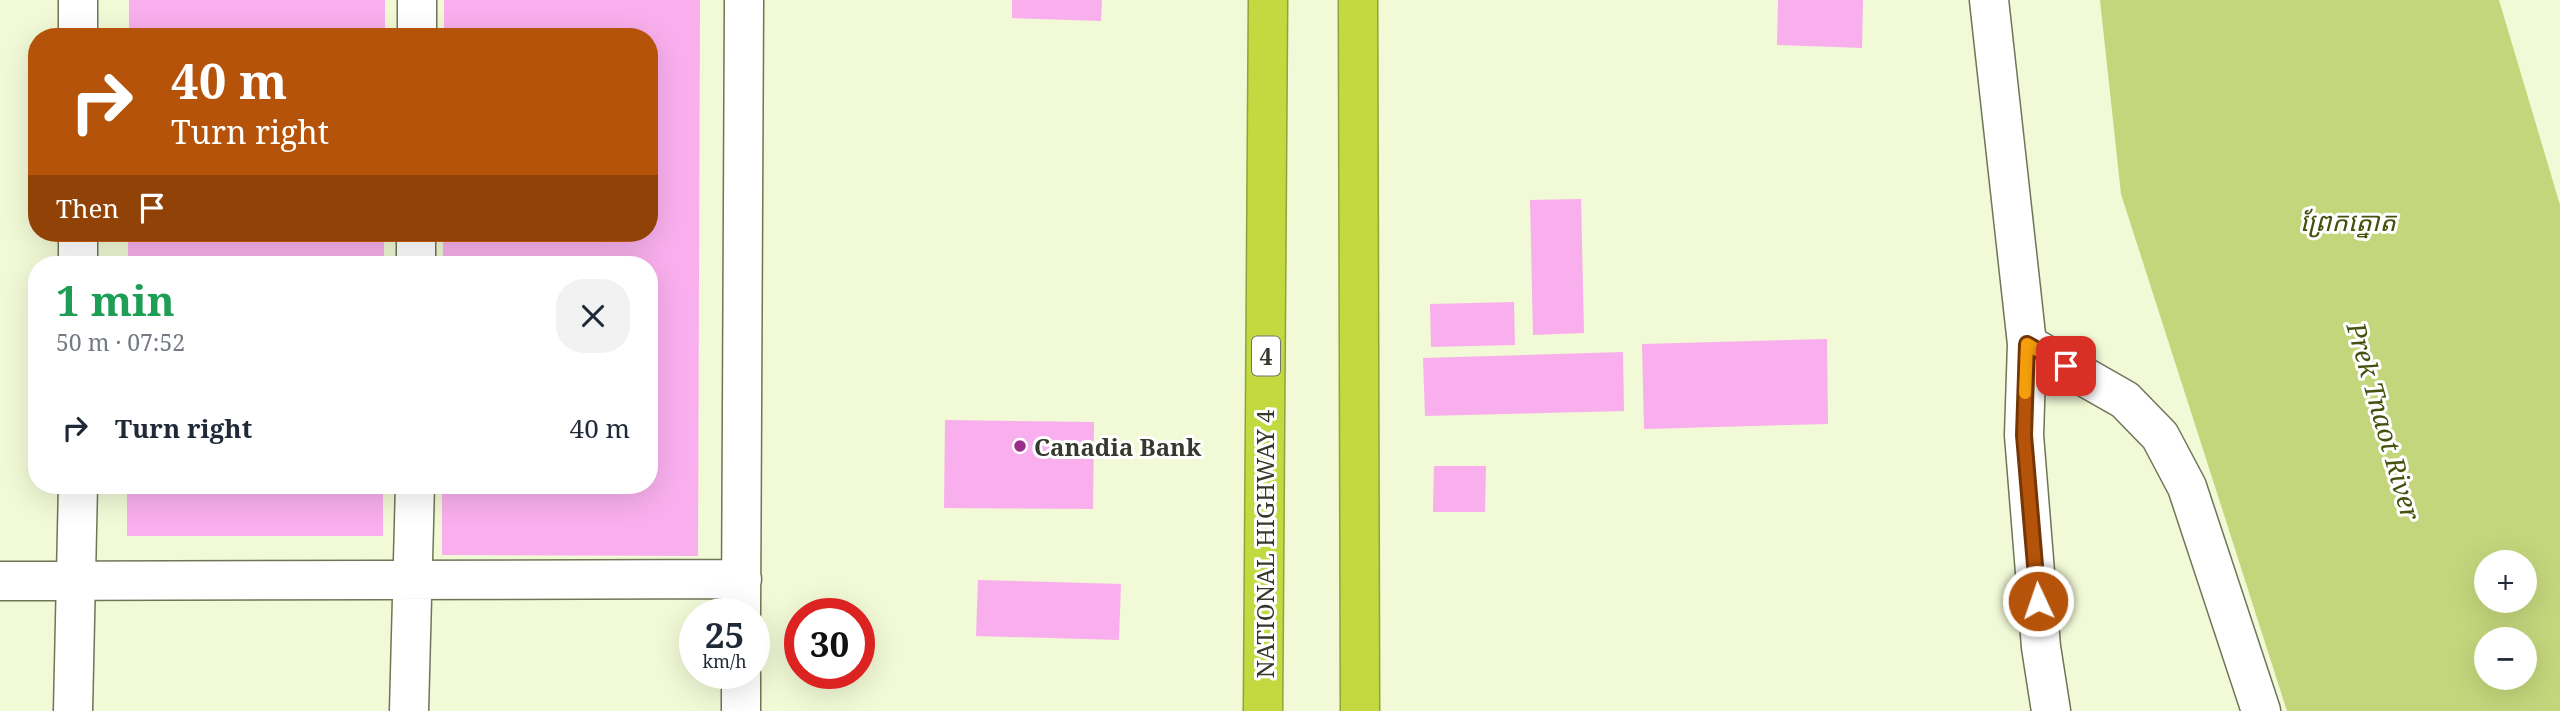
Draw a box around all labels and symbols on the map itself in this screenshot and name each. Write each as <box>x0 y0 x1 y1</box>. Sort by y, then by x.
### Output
water label: ព្រែកត្នោត <box>2300 203 2397 239</box>
water label: Prek Tnaot River <box>2338 317 2430 525</box>
road number: 4 <box>1252 336 1280 376</box>
pin <box>2036 336 2096 396</box>
street label: NATIONAL HIGHWAY 4 <box>1248 409 1281 678</box>
place label: Canadia Bank <box>1034 430 1202 463</box>
marker: Canadia Bank <box>1012 438 1028 454</box>
position arrow <box>2001 564 2075 638</box>
speed limit sign: 30 <box>784 598 875 689</box>

